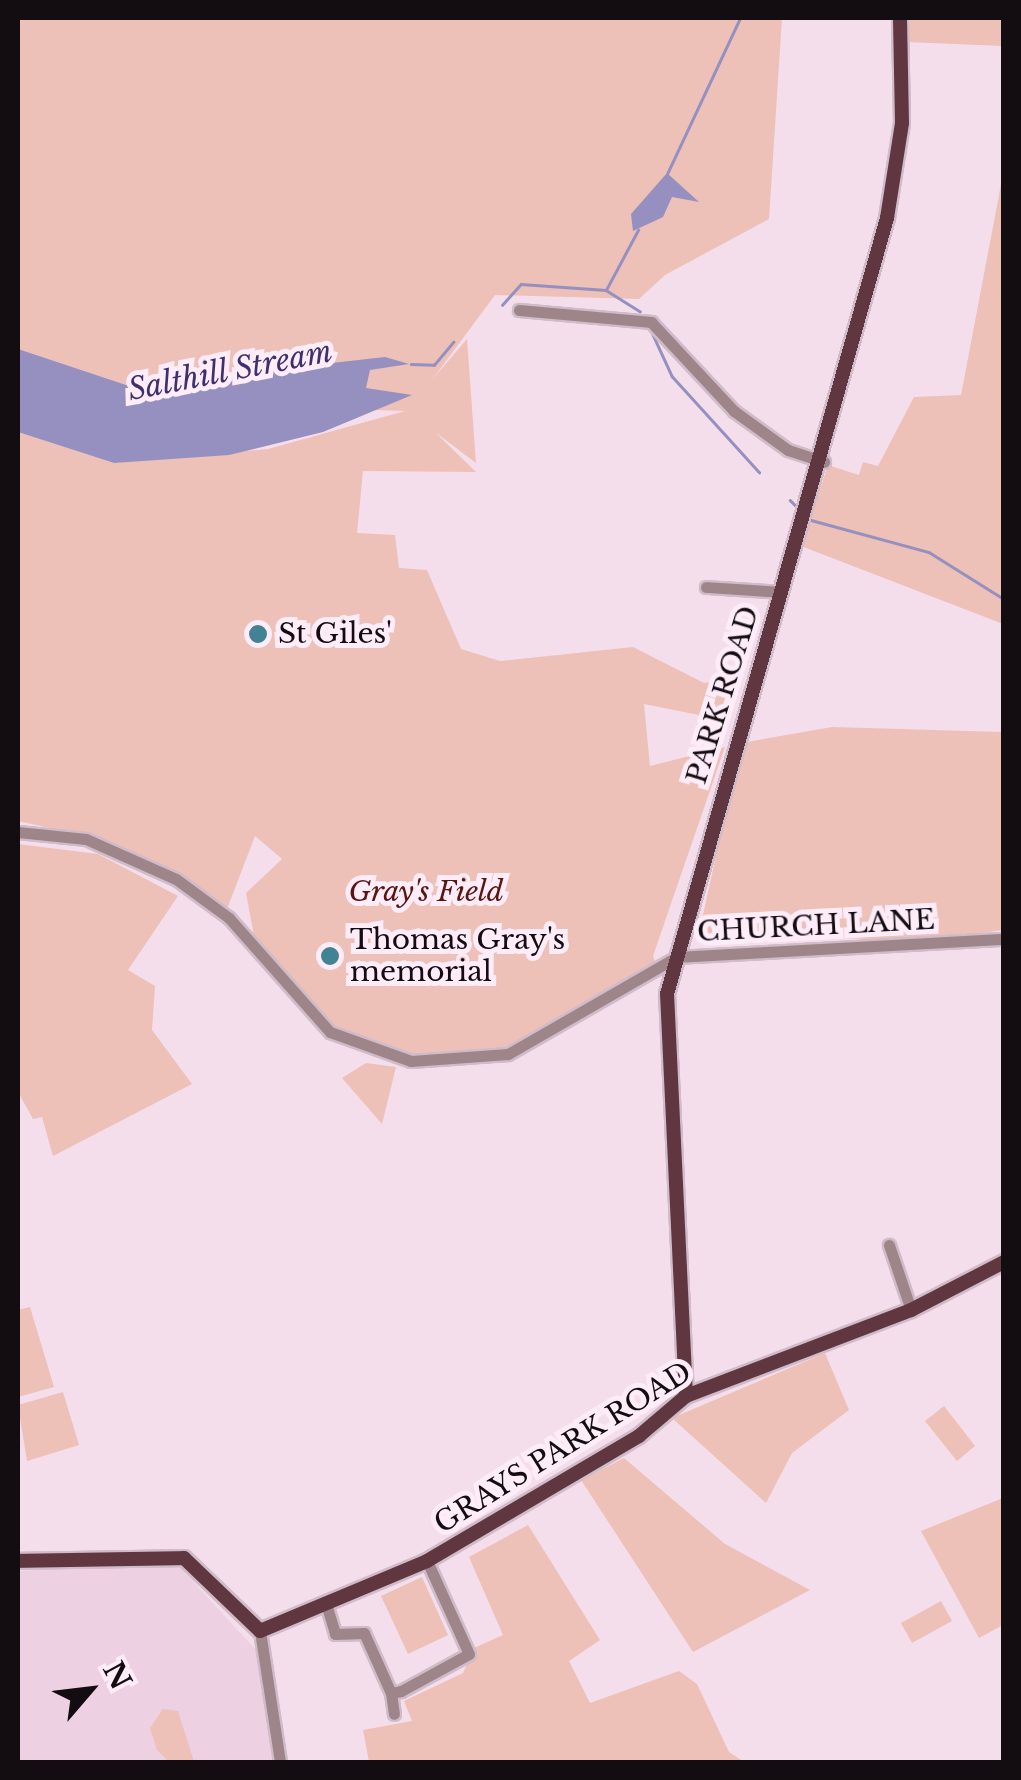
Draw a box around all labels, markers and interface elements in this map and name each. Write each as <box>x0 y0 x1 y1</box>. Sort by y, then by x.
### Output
water label: Salthill Stream <box>124 333 336 409</box>
street label: PARK ROAD <box>680 602 766 788</box>
place label: St Giles' <box>278 617 392 651</box>
marker: St Giles' <box>247 623 269 645</box>
park label: Gray's Field <box>348 875 504 909</box>
street label: CHURCH LANE <box>696 903 936 949</box>
place label: Thomas Gray's memorial <box>350 923 565 989</box>
marker: Thomas Gray's memorial <box>319 945 341 967</box>
street label: GRAYS PARK ROAD <box>428 1355 698 1541</box>
north arrow <box>40 1640 140 1740</box>
text: N <box>95 1656 139 1696</box>

